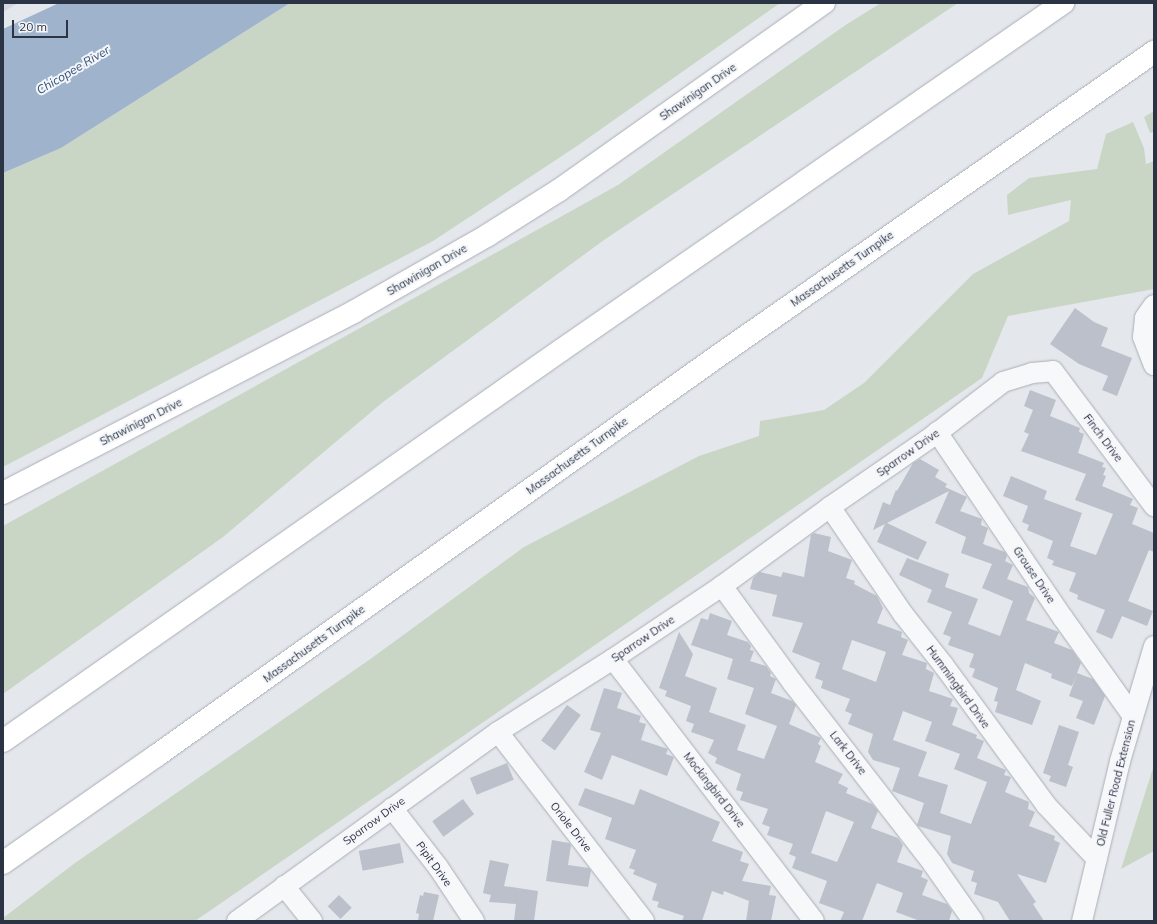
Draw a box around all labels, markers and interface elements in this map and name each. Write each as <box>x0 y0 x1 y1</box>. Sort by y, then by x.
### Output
scale bar <box>14 12 70 38</box>
text: 20 m <box>19 19 47 34</box>
water label: Chicopee River <box>34 43 112 97</box>
street label: Shawinigan Drive <box>657 61 739 123</box>
street label: Massachusetts Turnpike <box>788 228 896 310</box>
street label: Shawinigan Drive <box>385 242 469 298</box>
street label: Shawinigan Drive <box>98 396 184 448</box>
street label: Finch Drive <box>1081 411 1125 465</box>
street label: Massachusetts Turnpike <box>524 415 630 497</box>
street label: Sparrow Drive <box>874 427 942 479</box>
street label: Grouse Drive <box>1010 544 1058 606</box>
street label: Massachusetts Turnpike <box>261 603 367 685</box>
street label: Sparrow Drive <box>609 613 677 665</box>
street label: Hummingbird Drive <box>924 643 992 731</box>
street label: Old Fuller Road Extension <box>1094 718 1138 848</box>
street label: Lark Drive <box>827 729 869 777</box>
street label: Mockingbird Drive <box>681 750 747 830</box>
street label: Sparrow Drive <box>341 794 407 848</box>
street label: Oriole Drive <box>548 800 594 854</box>
street label: Pipit Drive <box>413 839 455 889</box>

